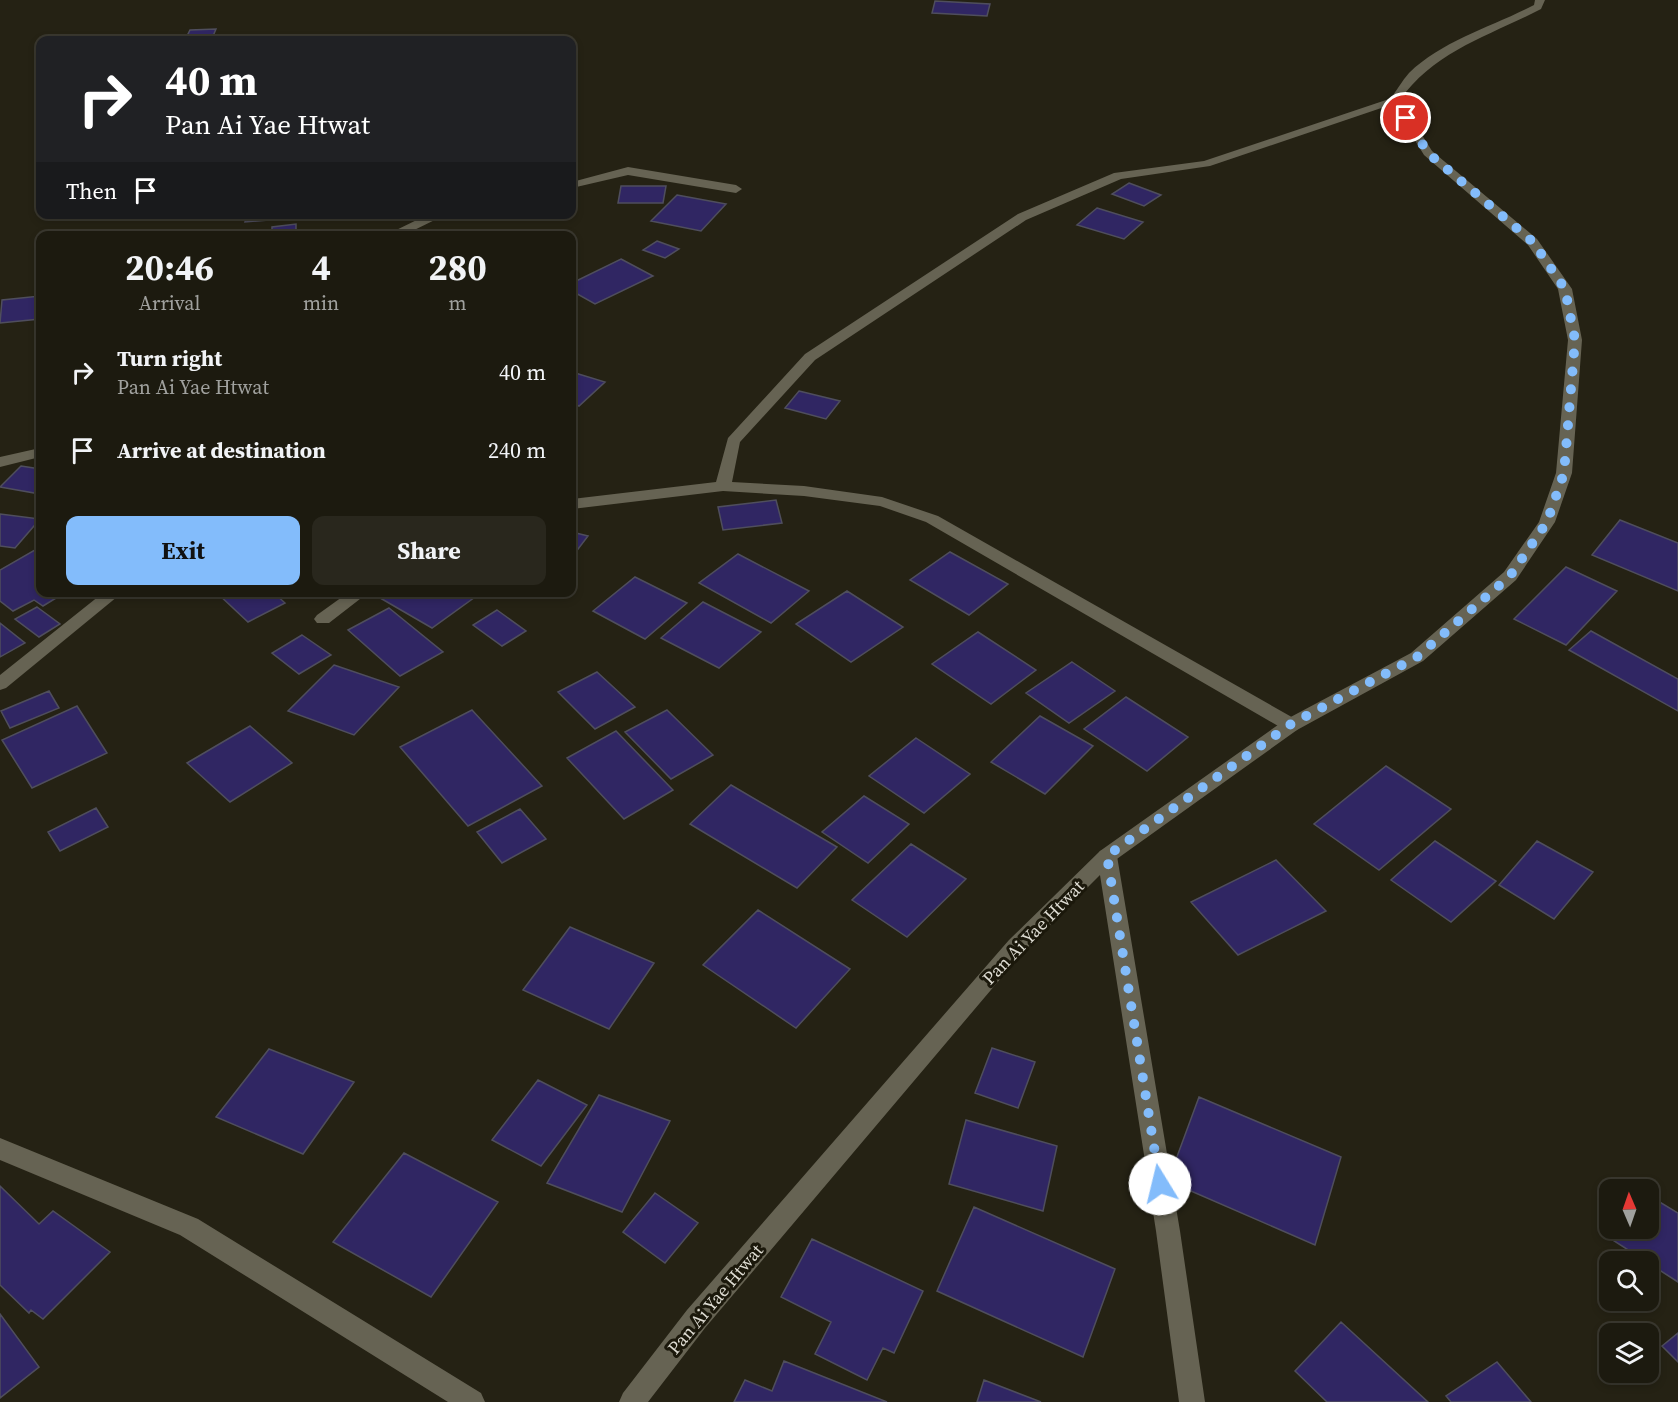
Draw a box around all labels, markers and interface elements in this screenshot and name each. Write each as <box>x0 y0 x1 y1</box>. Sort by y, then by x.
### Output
text: 40 m <box>165 51 258 109</box>
icon: right <box>66 60 144 138</box>
pin <box>1380 92 1431 143</box>
icon: arrive <box>1389 101 1422 134</box>
text: Pan Ai Yae Htwat <box>165 106 370 143</box>
icon: arrive <box>129 174 162 207</box>
text: Then <box>66 176 117 206</box>
text: 20:46 <box>125 243 214 292</box>
text: 4 <box>311 243 331 292</box>
text: 280 <box>428 243 487 292</box>
text: Arrival <box>139 289 200 317</box>
text: min <box>303 289 339 317</box>
text: m <box>449 289 467 317</box>
text: Turn right <box>117 343 222 373</box>
icon: right <box>66 356 99 389</box>
text: 40 m <box>499 357 546 387</box>
text: Pan Ai Yae Htwat <box>117 373 269 401</box>
icon: arrive <box>66 434 99 467</box>
text: Arrive at destination <box>117 435 326 465</box>
text: 240 m <box>488 435 546 465</box>
button: Exit <box>66 516 300 585</box>
button: Share <box>312 516 546 585</box>
street label: Pan Ai Yae Htwat <box>977 874 1090 990</box>
position arrow <box>1128 1152 1192 1216</box>
north arrow <box>1599 1179 1659 1239</box>
map controls <box>1599 1179 1659 1383</box>
street label: Pan Ai Yae Htwat <box>661 1238 769 1359</box>
button: search <box>1599 1251 1659 1311</box>
button: layers <box>1599 1323 1659 1383</box>

